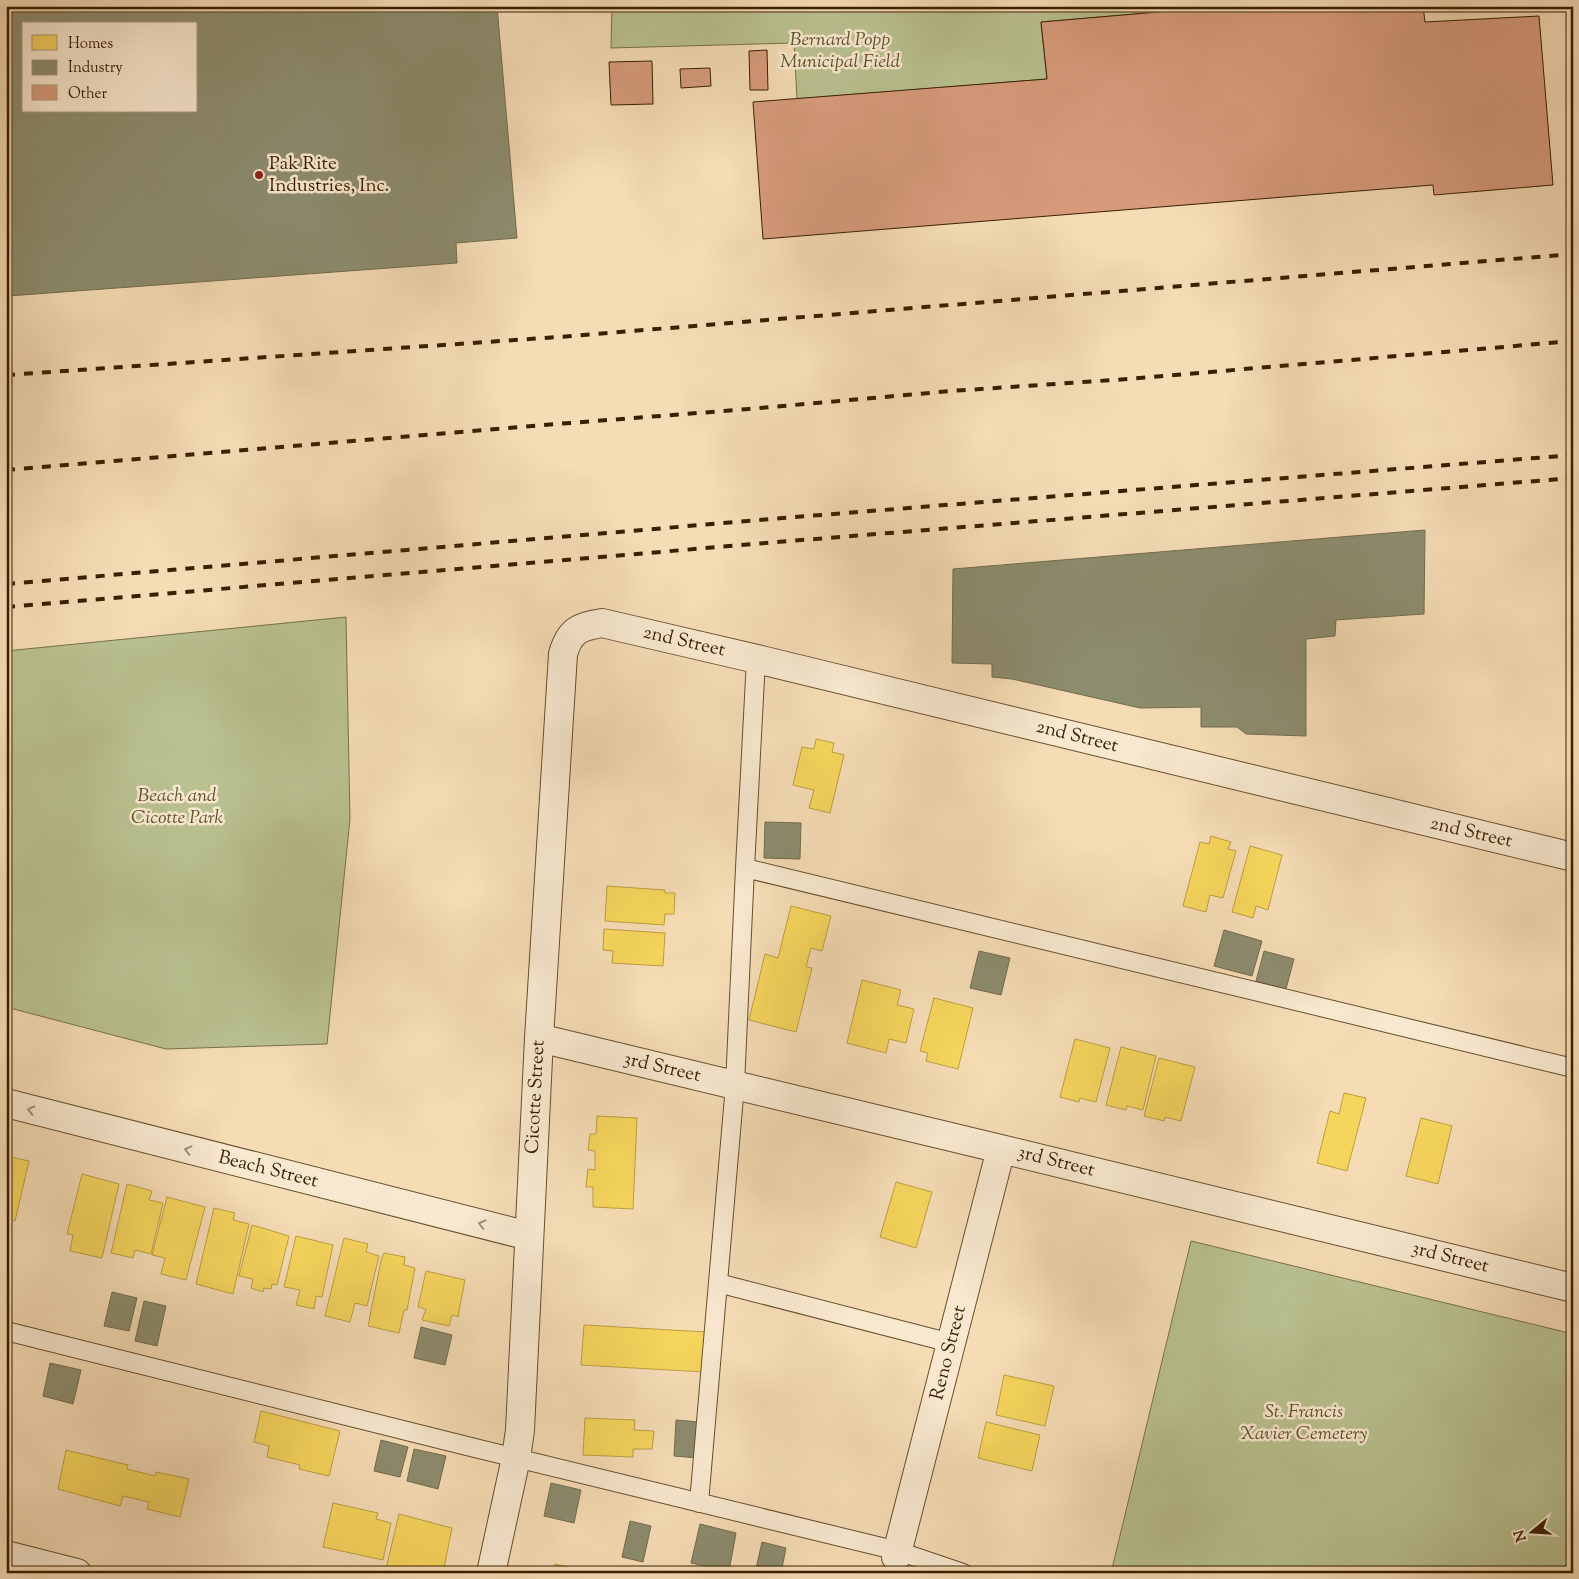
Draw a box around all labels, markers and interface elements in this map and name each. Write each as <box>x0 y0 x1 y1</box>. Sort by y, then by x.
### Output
legend <box>22 22 198 112</box>
park label: Bernard Popp Municipal Field <box>780 27 901 76</box>
text: Homes <box>68 34 113 55</box>
text: Industry <box>68 58 123 79</box>
text: Other <box>68 84 108 105</box>
place label: Pak Rite Industries, Inc. <box>269 151 389 200</box>
marker: Pak Rite Industries, Inc. <box>253 169 265 181</box>
street label: 2nd Street <box>640 619 728 665</box>
street label: 2nd Street <box>1033 714 1121 760</box>
park label: Beach and Cicotte Park <box>131 783 223 832</box>
street label: 2nd Street <box>1427 810 1515 856</box>
street label: Cicotte Street <box>520 1039 552 1155</box>
street label: 3rd Street <box>621 1046 704 1090</box>
one-way arrow <box>27 1105 35 1115</box>
street label: 3rd Street <box>1015 1139 1098 1185</box>
one-way arrow <box>185 1145 193 1155</box>
street label: Beach Street <box>215 1145 321 1196</box>
one-way arrow <box>477 1219 486 1230</box>
street label: 3rd Street <box>1409 1235 1492 1281</box>
street label: Reno Street <box>924 1302 974 1403</box>
park label: St. Francis Xavier Cemetery <box>1241 1399 1367 1448</box>
north arrow <box>1506 1506 1556 1556</box>
text: N <box>1510 1527 1533 1544</box>

